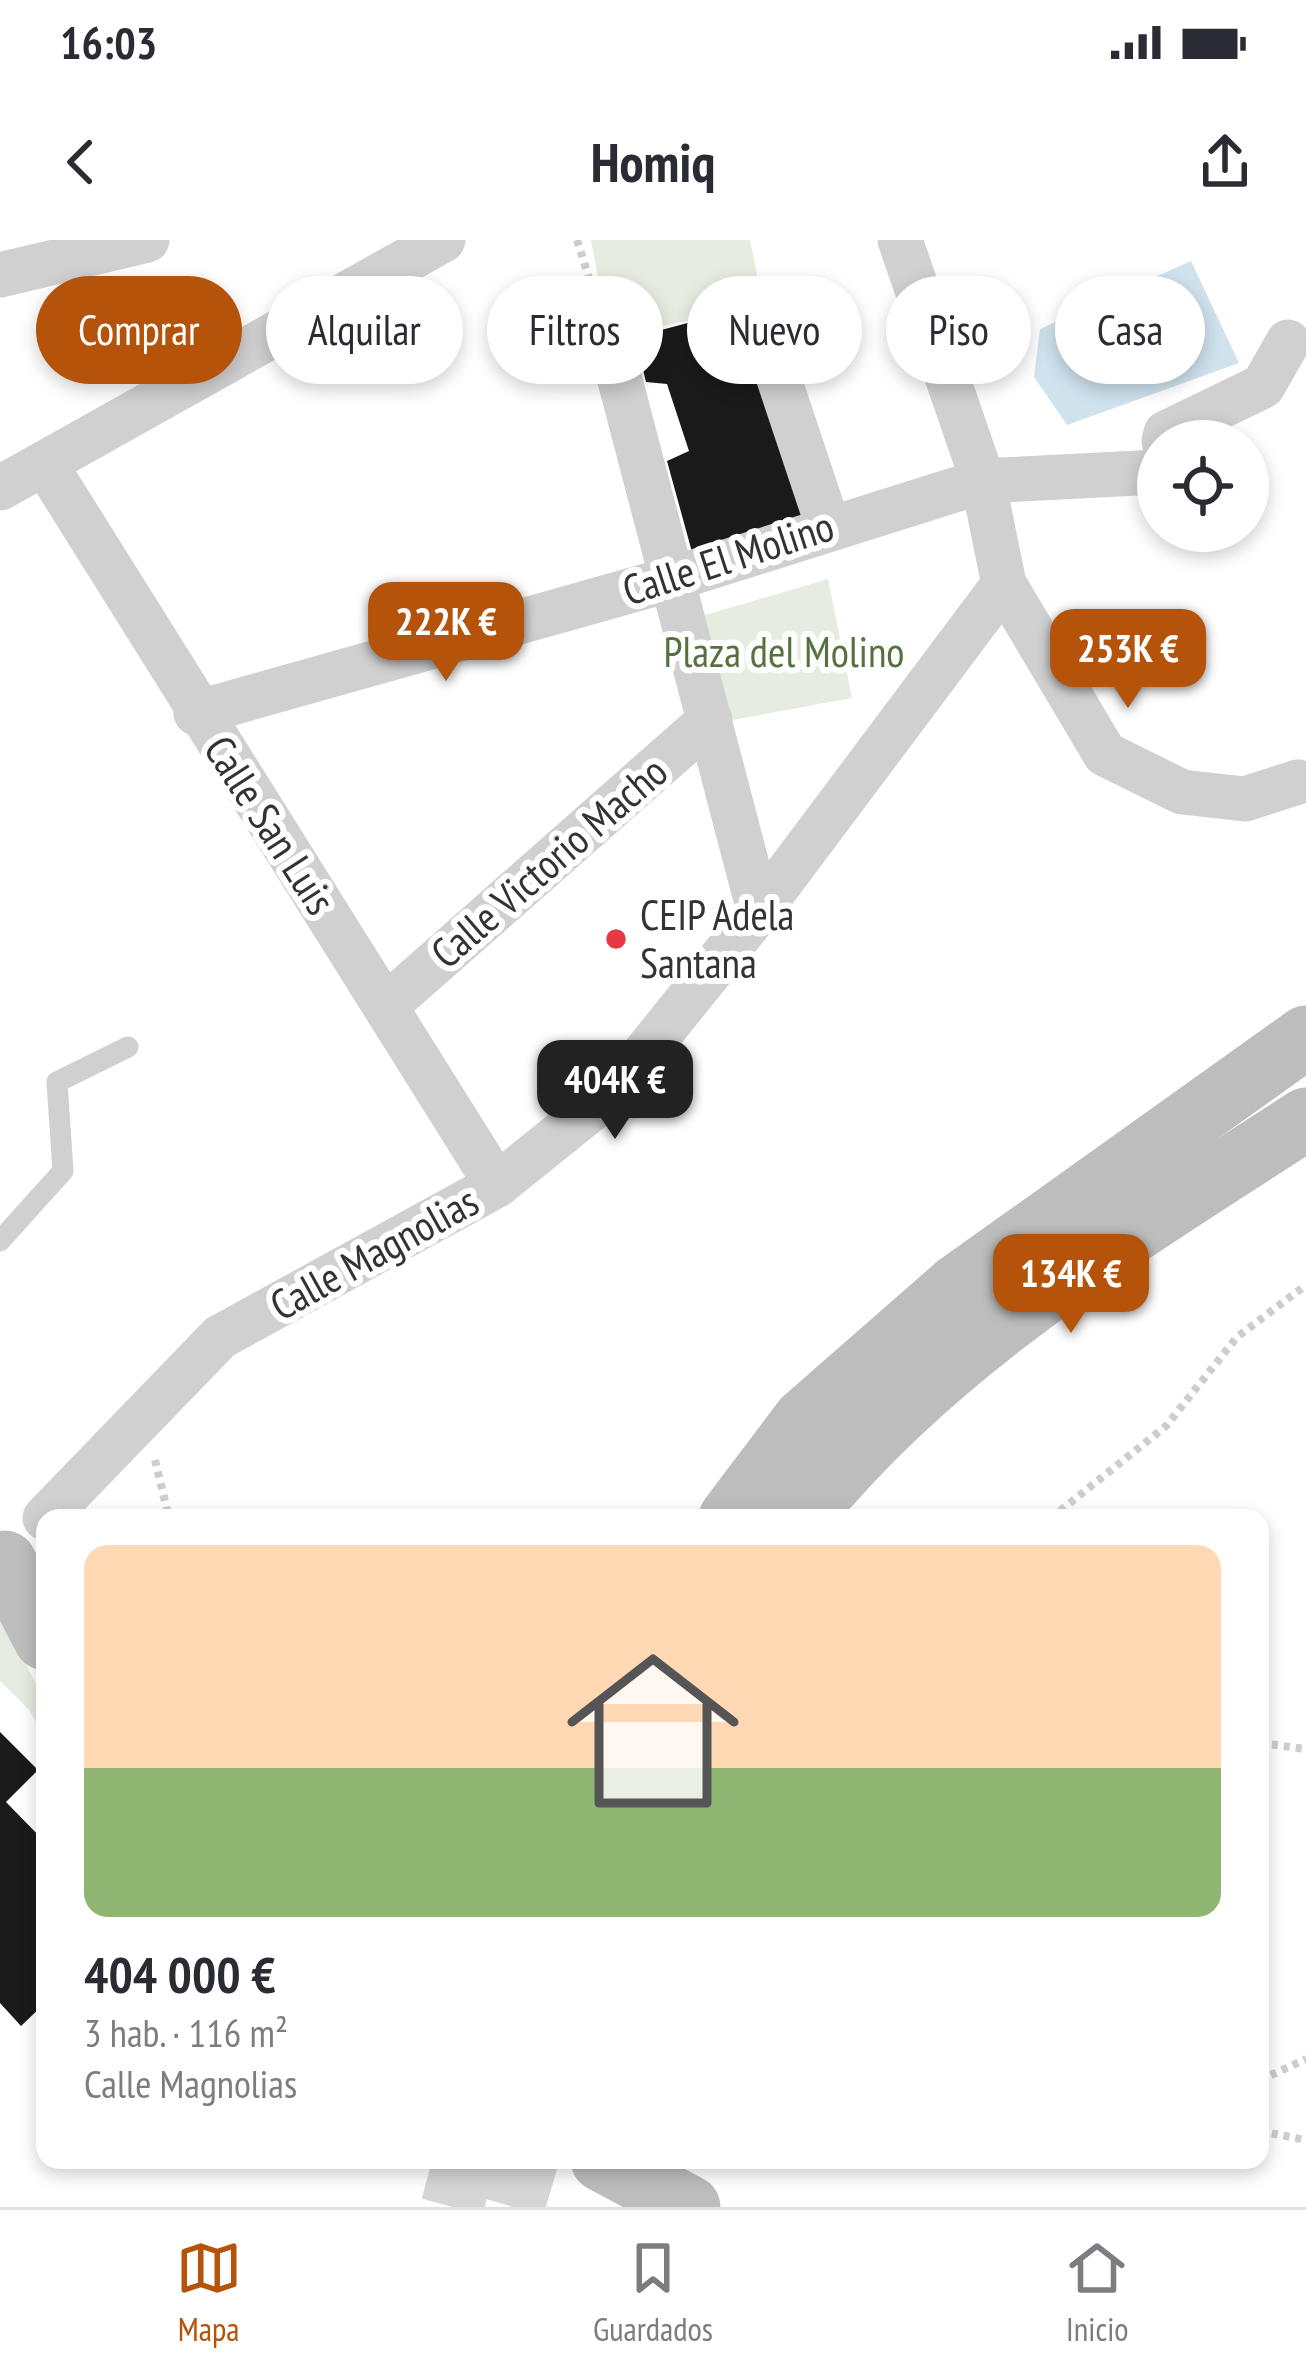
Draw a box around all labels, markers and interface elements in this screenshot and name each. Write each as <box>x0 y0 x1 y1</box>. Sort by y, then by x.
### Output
text: 16:03 <box>60 13 157 71</box>
text: Homiq <box>591 127 715 197</box>
icon: back <box>48 129 114 195</box>
icon: share <box>1192 129 1258 195</box>
chip: Comprar <box>36 276 242 384</box>
chip: Alquilar <box>266 276 463 384</box>
chip: Filtros <box>487 276 663 384</box>
chip: Nuevo <box>687 276 862 384</box>
chip: Piso <box>886 276 1031 384</box>
chip: Casa <box>1055 276 1205 384</box>
map controls <box>1137 420 1269 552</box>
button: locate <box>1137 420 1269 552</box>
street label: Calle El Molino <box>615 498 840 617</box>
pin: 222K € <box>348 582 544 684</box>
text: 222K € <box>395 595 497 646</box>
pin: 253K € <box>1030 609 1226 711</box>
text: 253K € <box>1077 622 1179 673</box>
park label: Plaza del Molino <box>664 624 904 679</box>
street label: Calle San Luis <box>192 725 348 924</box>
street label: Calle Victorio Macho <box>419 744 678 979</box>
place label: CEIP Adela Santana <box>640 887 794 990</box>
marker: CEIP Adela Santana <box>603 926 629 952</box>
pin: 404K € <box>517 1040 713 1142</box>
text: 404K € <box>564 1053 666 1104</box>
street label: Calle Magnolias <box>260 1173 487 1332</box>
pin: 134K € <box>973 1234 1169 1336</box>
text: 134K € <box>1020 1247 1122 1298</box>
icon: home <box>545 1623 761 1839</box>
text: 404 000 € <box>84 1941 276 2007</box>
text: 3 hab. · 116 m² <box>84 2007 288 2058</box>
text: Calle Magnolias <box>84 2058 297 2109</box>
tab: Mapa <box>176 2235 242 2350</box>
tab: Guardados <box>593 2235 713 2350</box>
tab: Inicio <box>1064 2235 1130 2350</box>

